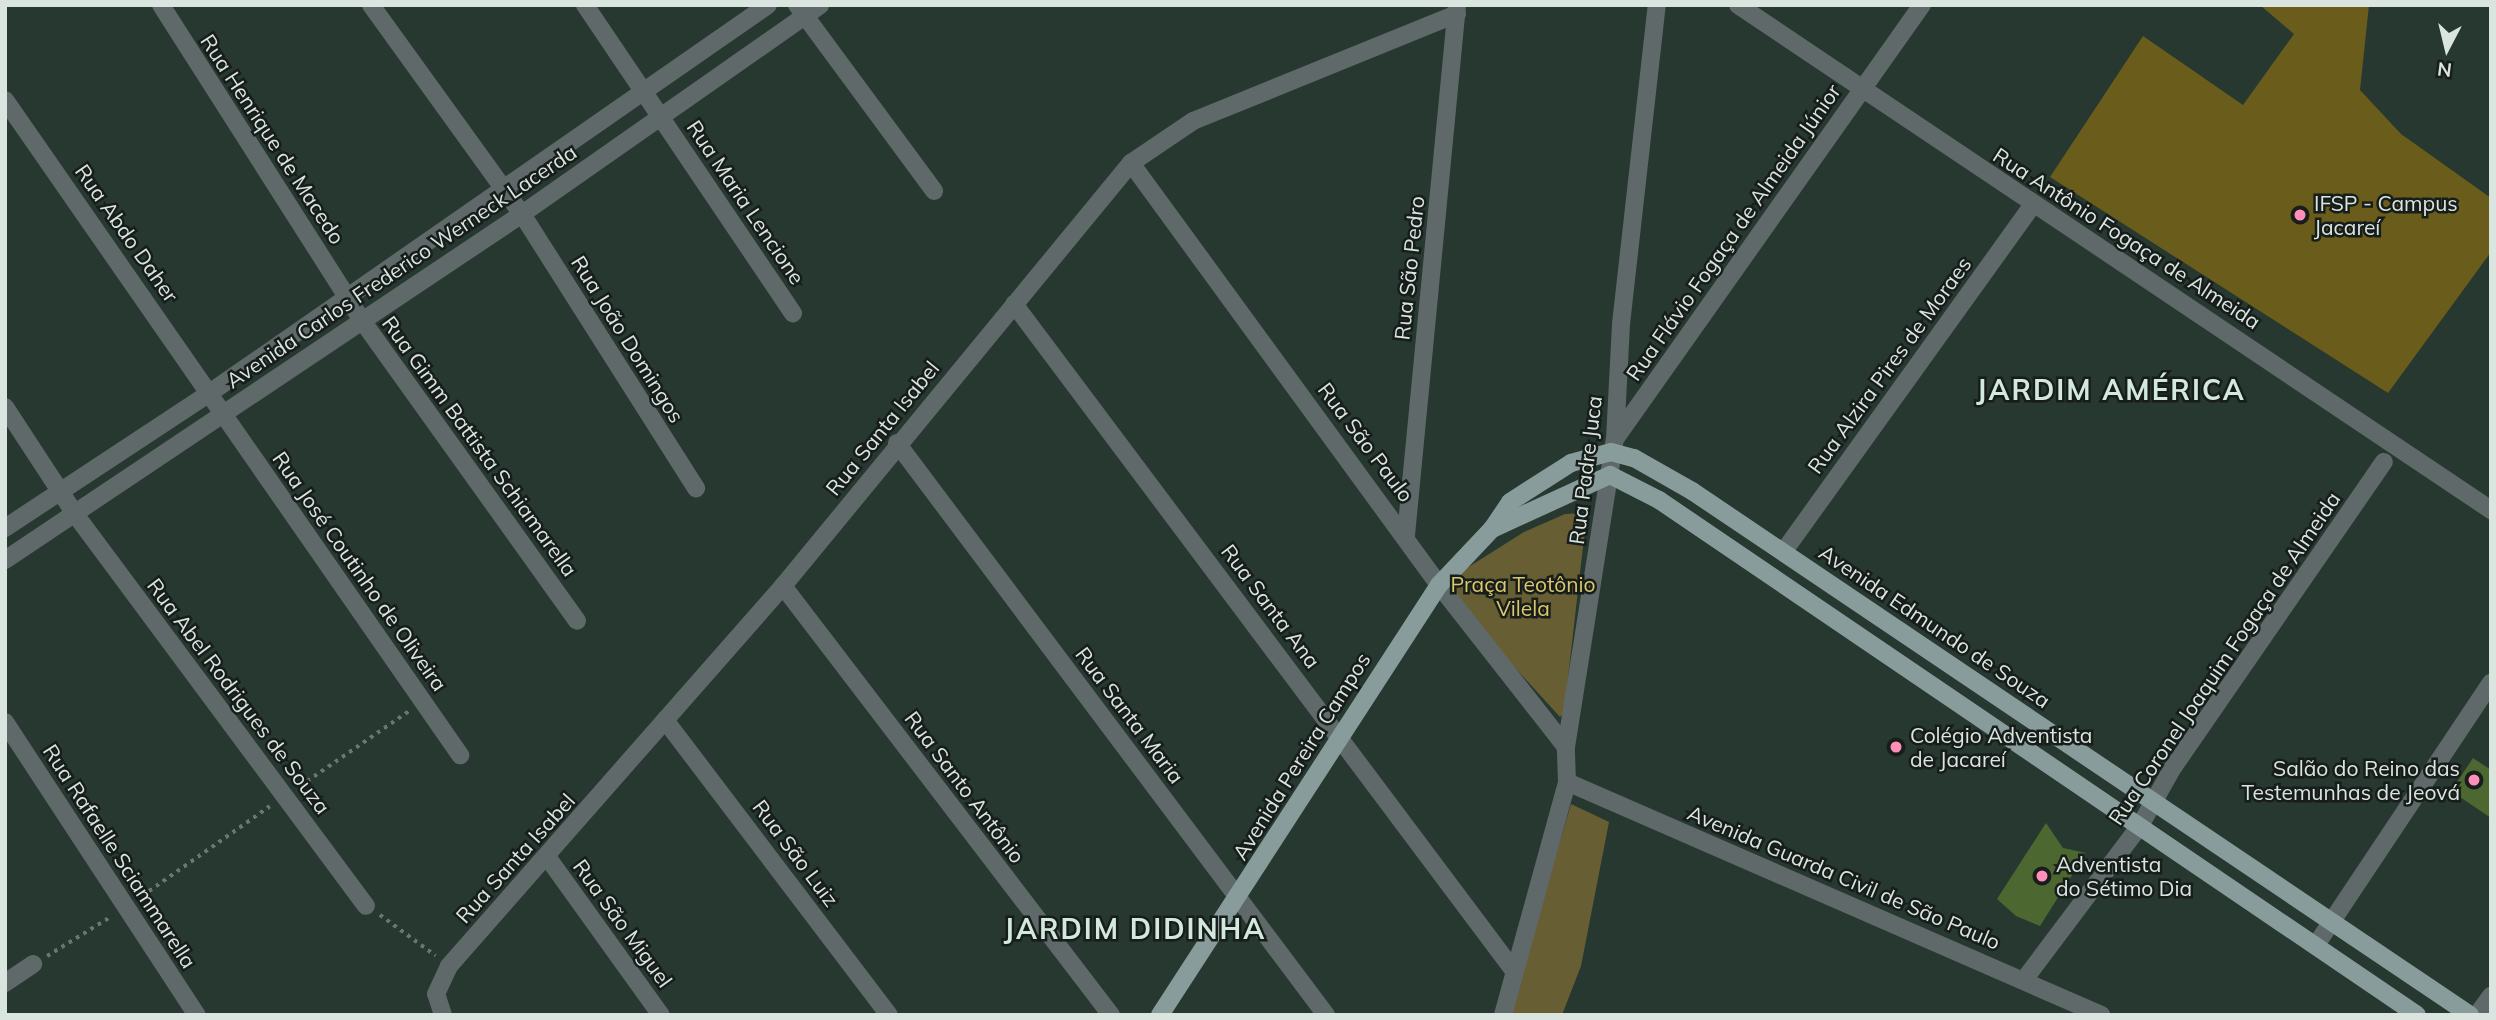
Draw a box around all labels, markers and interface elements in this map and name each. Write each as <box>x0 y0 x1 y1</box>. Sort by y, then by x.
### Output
north arrow <box>2412 14 2482 84</box>
street label: Rua Henrique de Macedo <box>196 29 350 249</box>
text: N <box>2436 57 2453 83</box>
street label: Rua Flávio Fogaça de Almeida Júnior <box>1621 79 1845 385</box>
street label: Rua Maria Lencione <box>682 115 810 289</box>
street label: Avenida Carlos Frederico Werneck Lacerda <box>221 139 581 393</box>
street label: Rua Antônio Fogaça de Almeida <box>1989 142 2265 334</box>
street label: Rua Abdo Daher <box>70 159 184 307</box>
place label: IFSP - Campus Jacareí <box>2314 190 2458 240</box>
street label: Rua São Pedro <box>1389 195 1429 341</box>
marker: IFSP - Campus Jacareí <box>2292 207 2308 223</box>
street label: Rua João Domingos <box>566 251 690 427</box>
street label: Rua Alzira Pires de Moraes <box>1802 252 1976 478</box>
street label: Rua Gimm Battista Schiamarella <box>377 311 583 581</box>
street label: Rua Santa Isabel <box>820 356 944 500</box>
district label: JARDIM AMÉRICA <box>1978 373 2244 407</box>
street label: Rua São Paulo <box>1313 377 1419 507</box>
street label: Rua Padre Juca <box>1563 394 1607 546</box>
street label: Rua José Coutinho de Oliveira <box>268 446 452 696</box>
street label: Rua Coronel Joaquim Fogaça de Almeida <box>2103 487 2345 829</box>
street label: Rua Santa Ana <box>1216 539 1326 673</box>
street label: Avenida Edmundo de Souza <box>1815 539 2055 713</box>
park label: Praça Teotônio Vilela <box>1451 571 1595 621</box>
street label: Rua Abel Rodrigues de Souza <box>142 573 336 819</box>
street label: Rua Santa Maria <box>1071 642 1189 788</box>
street label: Avenida Pereira Campos <box>1227 648 1375 864</box>
street label: Rua Santo Antônio <box>900 706 1030 868</box>
place label: Colégio Adventista de Jacareí <box>1910 722 2092 772</box>
street label: Rua Rafaelle Sciammarella <box>38 739 202 973</box>
marker: Colégio Adventista de Jacareí <box>1888 739 1904 755</box>
place label: Salão do Reino das Testemunhas de Jeová <box>2241 755 2460 805</box>
marker: Salão do Reino das Testemunhas de Jeová <box>2466 772 2482 788</box>
street label: Rua Santa Isabel <box>450 788 580 928</box>
street label: Rua São Luiz <box>748 795 844 911</box>
street label: Avenida Guarda Civil de São Paulo <box>1684 800 2004 954</box>
place label: Adventista do Sétimo Dia <box>2056 851 2192 901</box>
street label: Rua São Miguel <box>568 854 678 992</box>
marker: Adventista do Sétimo Dia <box>2034 868 2050 884</box>
district label: JARDIM DIDINHA <box>1006 912 1264 946</box>

